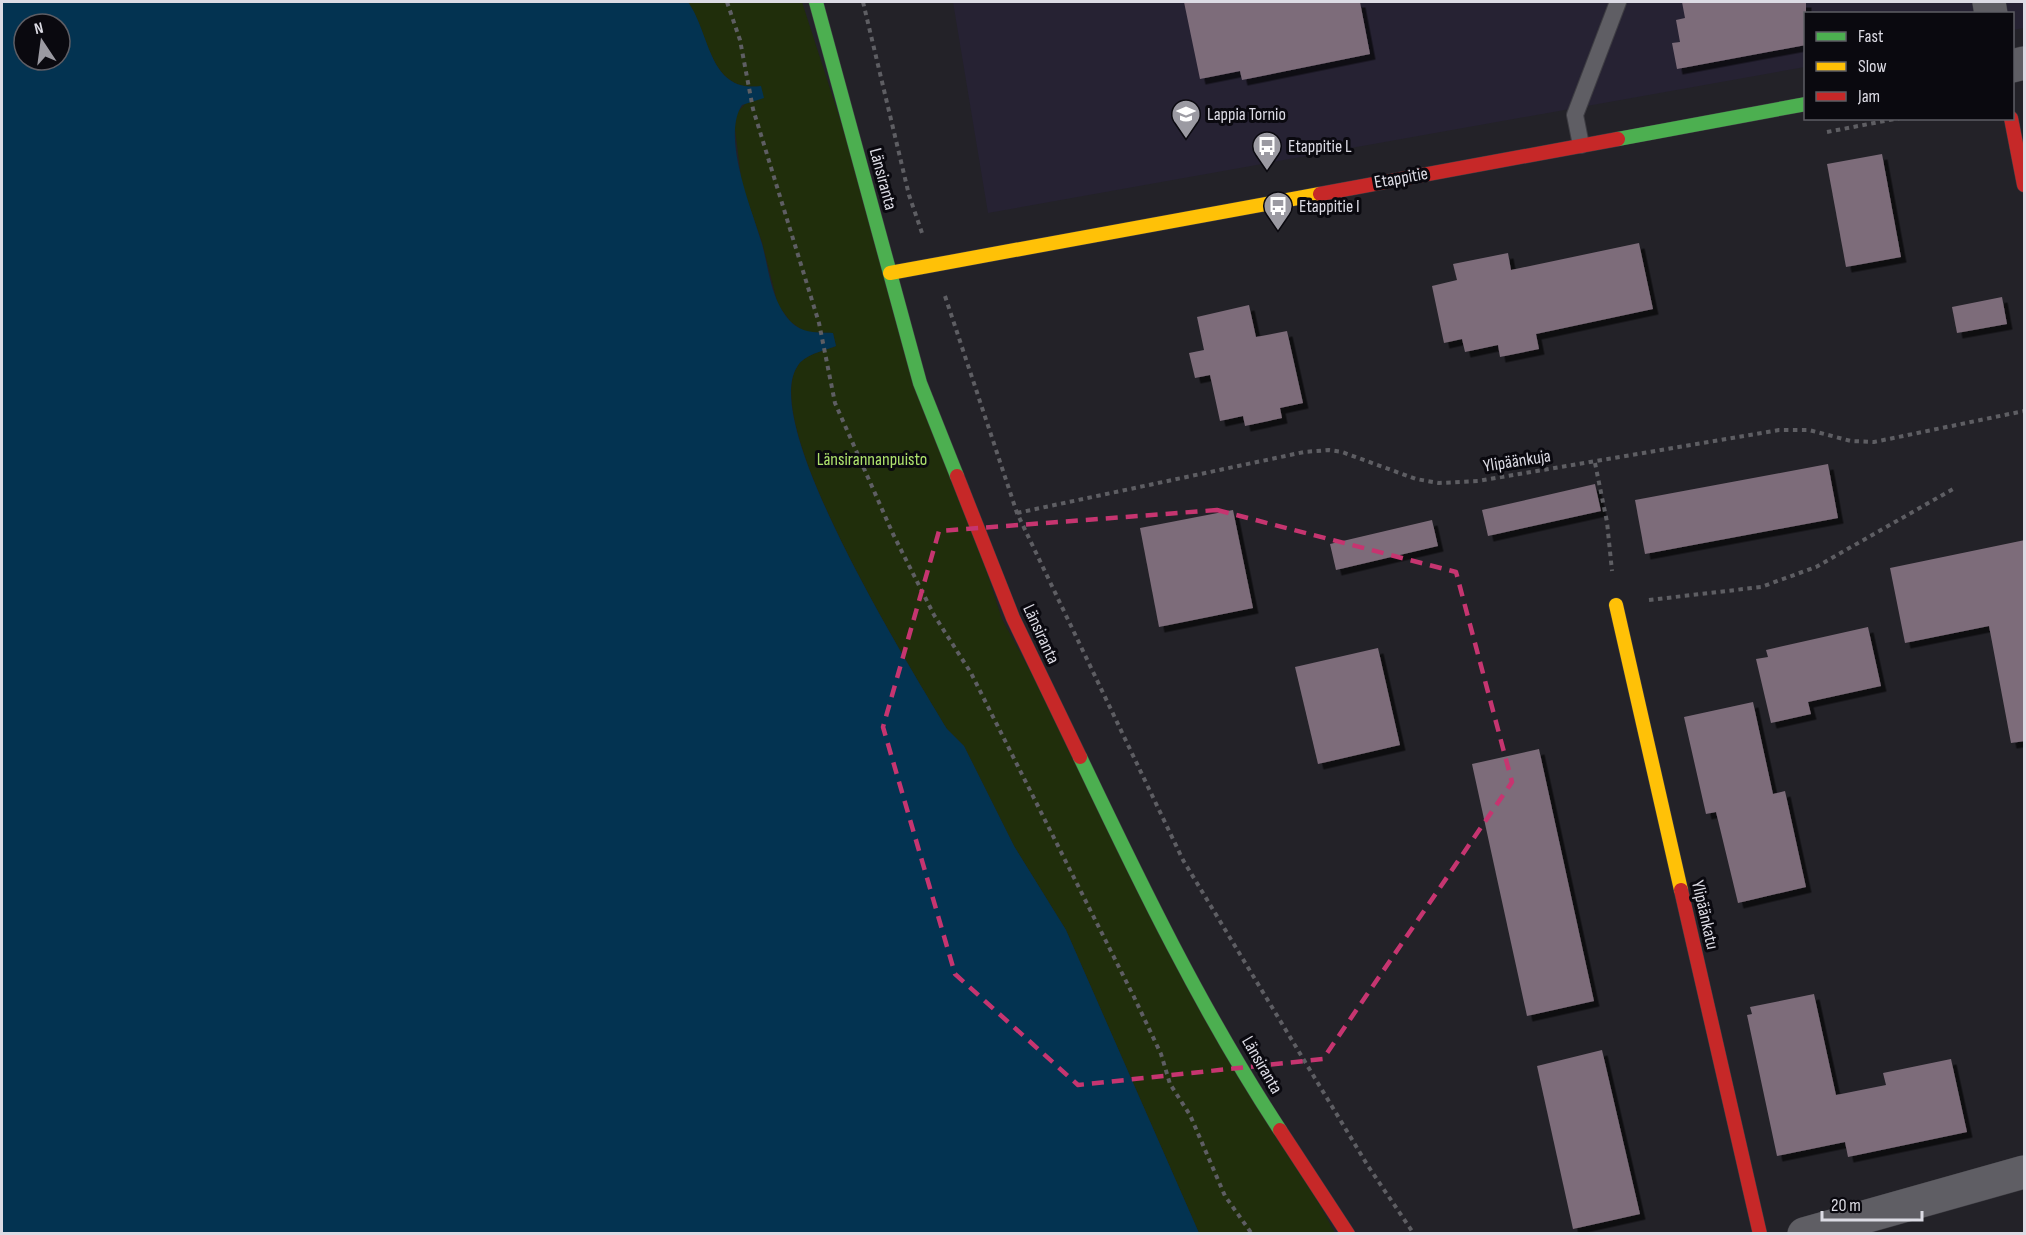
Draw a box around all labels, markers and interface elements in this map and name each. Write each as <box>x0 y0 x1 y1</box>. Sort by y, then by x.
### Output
north arrow <box>12 12 72 72</box>
legend <box>1804 12 2014 120</box>
text: N <box>33 19 45 39</box>
text: Fast <box>1858 26 1884 47</box>
text: Slow <box>1858 56 1887 77</box>
text: Jam <box>1857 86 1880 107</box>
school or university icon: Lappia Tornio <box>1170 98 1202 140</box>
place label: Lappia Tornio <box>1207 104 1286 125</box>
bus stop icon: Etappitie L <box>1251 130 1283 172</box>
place label: Etappitie L <box>1288 136 1352 157</box>
street label: Länsiranta <box>865 146 901 212</box>
street label: Etappitie <box>1373 163 1429 193</box>
bus stop icon: Etappitie I <box>1262 190 1294 232</box>
place label: Etappitie I <box>1299 196 1360 217</box>
street label: Ylipäänkuja <box>1482 445 1552 477</box>
park label: Länsirannanpuisto <box>817 449 927 470</box>
street label: Länsiranta <box>1018 601 1064 667</box>
street label: Ylipäänkatu <box>1687 878 1723 952</box>
street label: Länsiranta <box>1237 1032 1287 1098</box>
scale bar <box>1822 1184 1922 1222</box>
text: 20 m <box>1831 1195 1861 1216</box>

